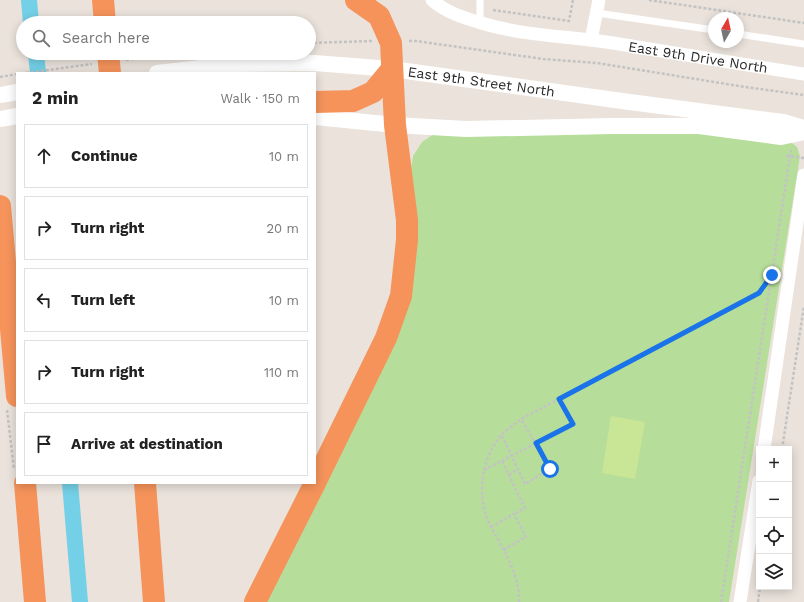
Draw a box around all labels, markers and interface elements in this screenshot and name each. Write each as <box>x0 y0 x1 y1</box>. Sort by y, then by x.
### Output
north arrow <box>708 12 744 48</box>
search box <box>16 16 316 60</box>
icon: search <box>30 27 52 49</box>
text: Search here <box>62 29 150 47</box>
street label: East 9th Drive North <box>627 38 769 76</box>
street label: East 9th Street North <box>407 63 556 100</box>
text: 2 min <box>32 88 78 108</box>
text: Walk · 150 m <box>221 91 300 106</box>
icon: ahead <box>33 145 55 167</box>
text: Continue <box>71 147 138 165</box>
text: 10 m <box>269 149 299 164</box>
icon: right <box>33 217 55 239</box>
text: Turn right <box>71 219 144 237</box>
text: 20 m <box>267 221 299 236</box>
route end <box>763 266 781 284</box>
icon: left <box>33 289 55 311</box>
text: Turn left <box>71 291 135 309</box>
text: 10 m <box>269 293 299 308</box>
icon: right <box>33 361 55 383</box>
text: Turn right <box>71 363 144 381</box>
text: 110 m <box>264 365 299 380</box>
icon: arrive <box>33 433 55 455</box>
text: Arrive at destination <box>71 435 223 453</box>
map controls <box>756 446 792 590</box>
button: + <box>756 446 792 482</box>
route start <box>541 460 559 478</box>
button: − <box>756 482 792 518</box>
button: locate <box>756 518 792 554</box>
button: layers <box>756 554 792 590</box>

